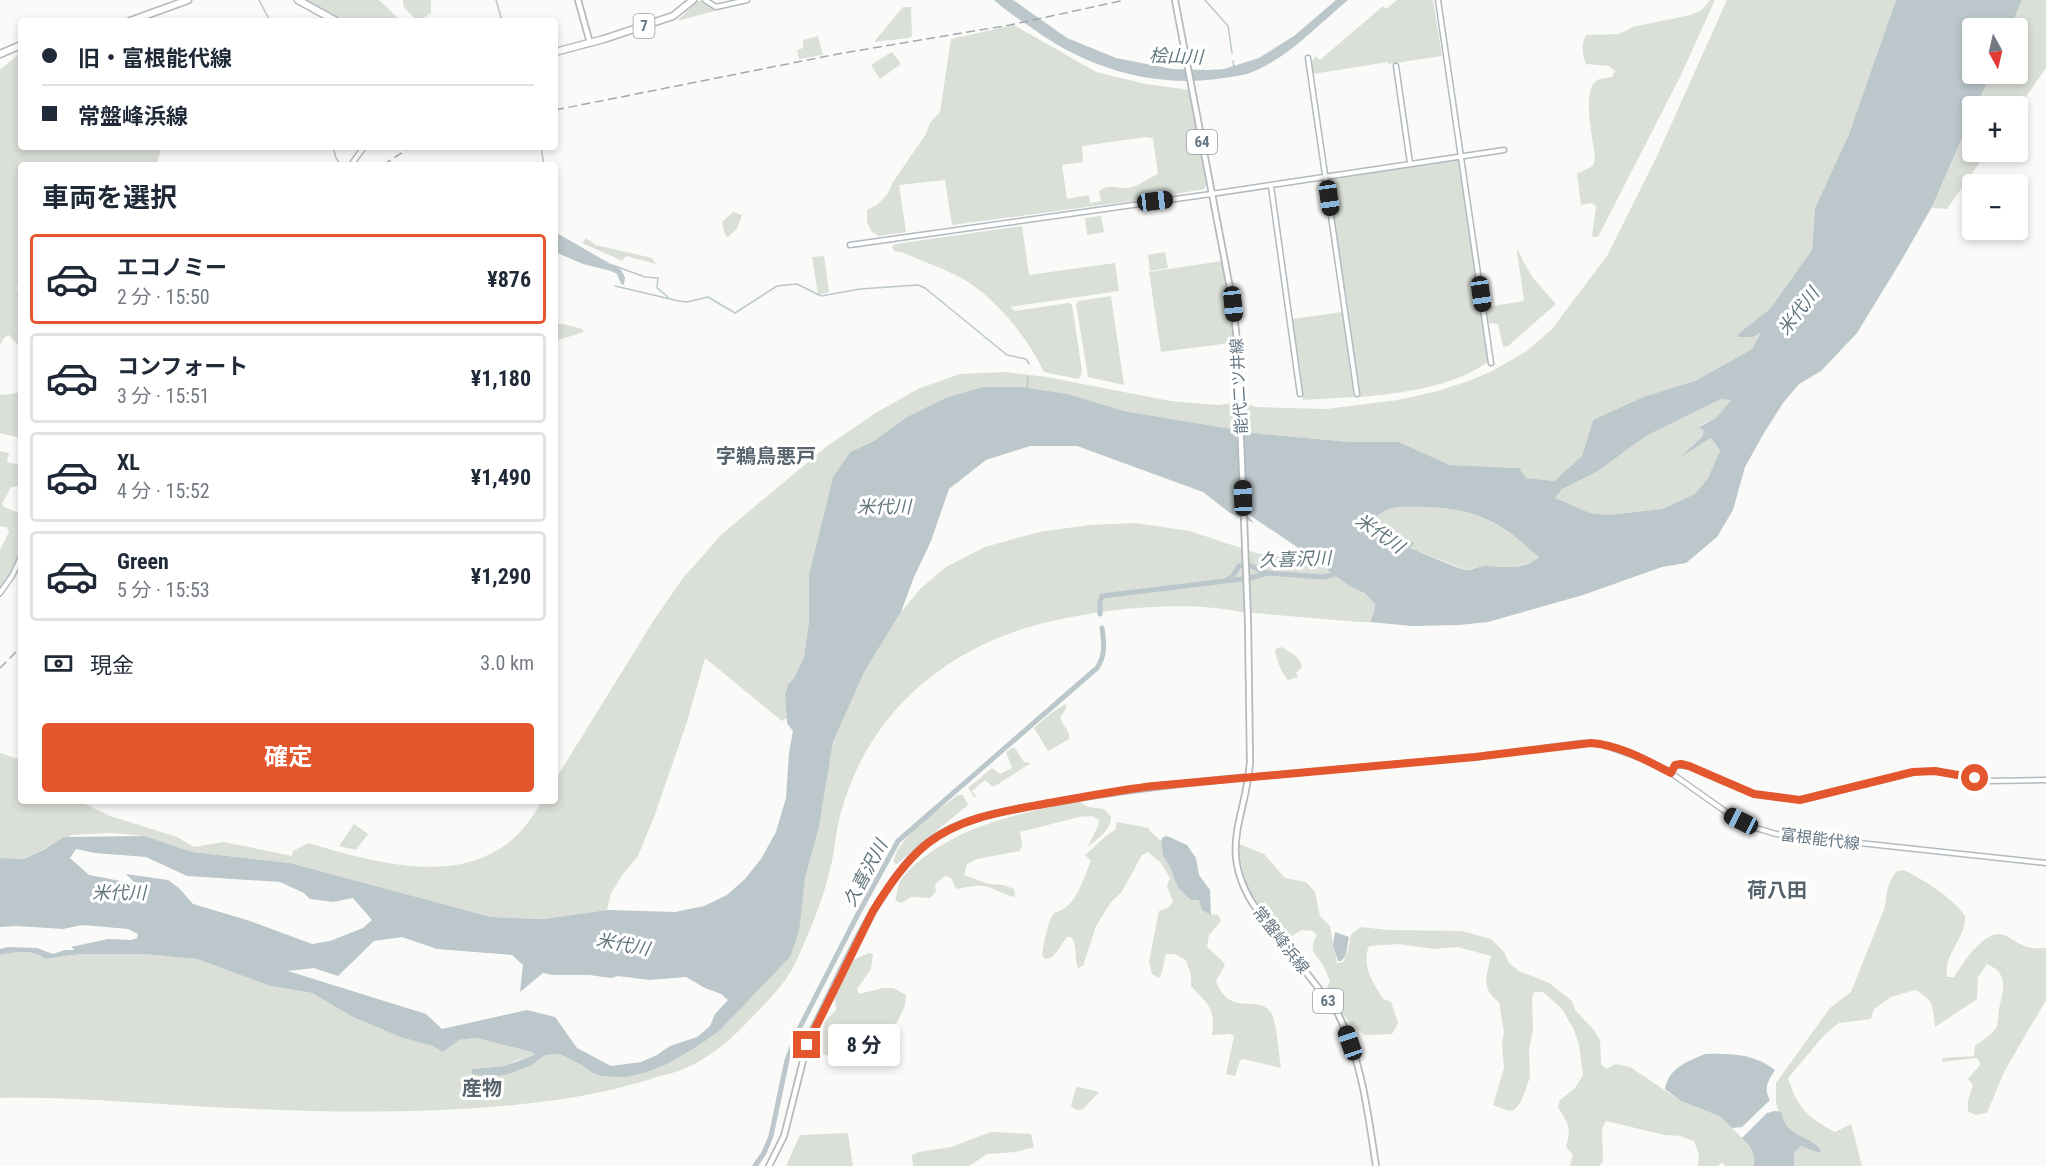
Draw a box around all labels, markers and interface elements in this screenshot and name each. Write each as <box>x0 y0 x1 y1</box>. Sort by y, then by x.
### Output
road number: 7 <box>634 14 654 38</box>
north arrow <box>1962 18 2028 84</box>
map controls <box>1962 18 2028 240</box>
water label: 桧山川 <box>1149 45 1205 68</box>
text: 旧・富根能代線 <box>78 46 232 71</box>
button: + <box>1962 96 2028 162</box>
text: 常盤峰浜線 <box>78 104 188 129</box>
road number: 64 <box>1187 130 1217 154</box>
button: − <box>1962 174 2028 240</box>
car <box>1318 179 1340 217</box>
text: 車両を選択 <box>42 182 177 214</box>
car <box>1136 190 1174 212</box>
icon: car <box>45 252 99 306</box>
text: エコノミー <box>117 255 227 280</box>
text: ¥876 <box>487 267 531 292</box>
car <box>1470 275 1492 313</box>
water label: 米代川 <box>1773 282 1824 339</box>
text: 2 分 · 15:50 <box>117 285 210 309</box>
car <box>1222 285 1244 323</box>
street label: 能代二ツ井線 <box>1227 338 1251 434</box>
icon: car <box>45 351 99 405</box>
text: コンフォート <box>117 354 248 379</box>
text: ¥1,180 <box>471 366 531 391</box>
text: 3 分 · 15:51 <box>117 384 210 408</box>
district label: 字鵜鳥悪戸 <box>716 444 816 468</box>
icon: car <box>45 450 99 504</box>
text: XL <box>117 450 140 475</box>
text: ¥1,490 <box>471 465 531 490</box>
text: 4 分 · 15:52 <box>117 479 210 503</box>
car <box>1233 480 1253 516</box>
water label: 米代川 <box>857 496 913 517</box>
water label: 米代川 <box>1352 509 1410 558</box>
water label: 久喜沢川 <box>1259 547 1333 571</box>
icon: car <box>45 549 99 603</box>
text: Green <box>117 549 169 574</box>
text: ¥1,290 <box>471 564 531 589</box>
text: 5 分 · 15:53 <box>117 578 210 602</box>
icon: cash <box>42 647 75 680</box>
text: 3.0 km <box>480 651 534 675</box>
text: 現金 <box>90 653 134 678</box>
button: 確定 <box>42 723 534 792</box>
route start <box>1961 764 1988 791</box>
car <box>1721 805 1761 837</box>
street label: 富根能代線 <box>1779 825 1861 853</box>
water label: 久喜沢川 <box>839 835 892 910</box>
district label: 荷八田 <box>1747 878 1807 902</box>
water label: 米代川 <box>92 882 148 903</box>
street label: 常盤峰浜線 <box>1249 903 1313 977</box>
water label: 米代川 <box>594 929 653 960</box>
road number: 63 <box>1313 989 1343 1013</box>
car <box>1336 1023 1364 1063</box>
callout: 8 分 <box>828 1024 900 1066</box>
route end <box>793 1031 820 1058</box>
text: 8 分 <box>847 1033 881 1057</box>
district label: 産物 <box>462 1076 502 1100</box>

